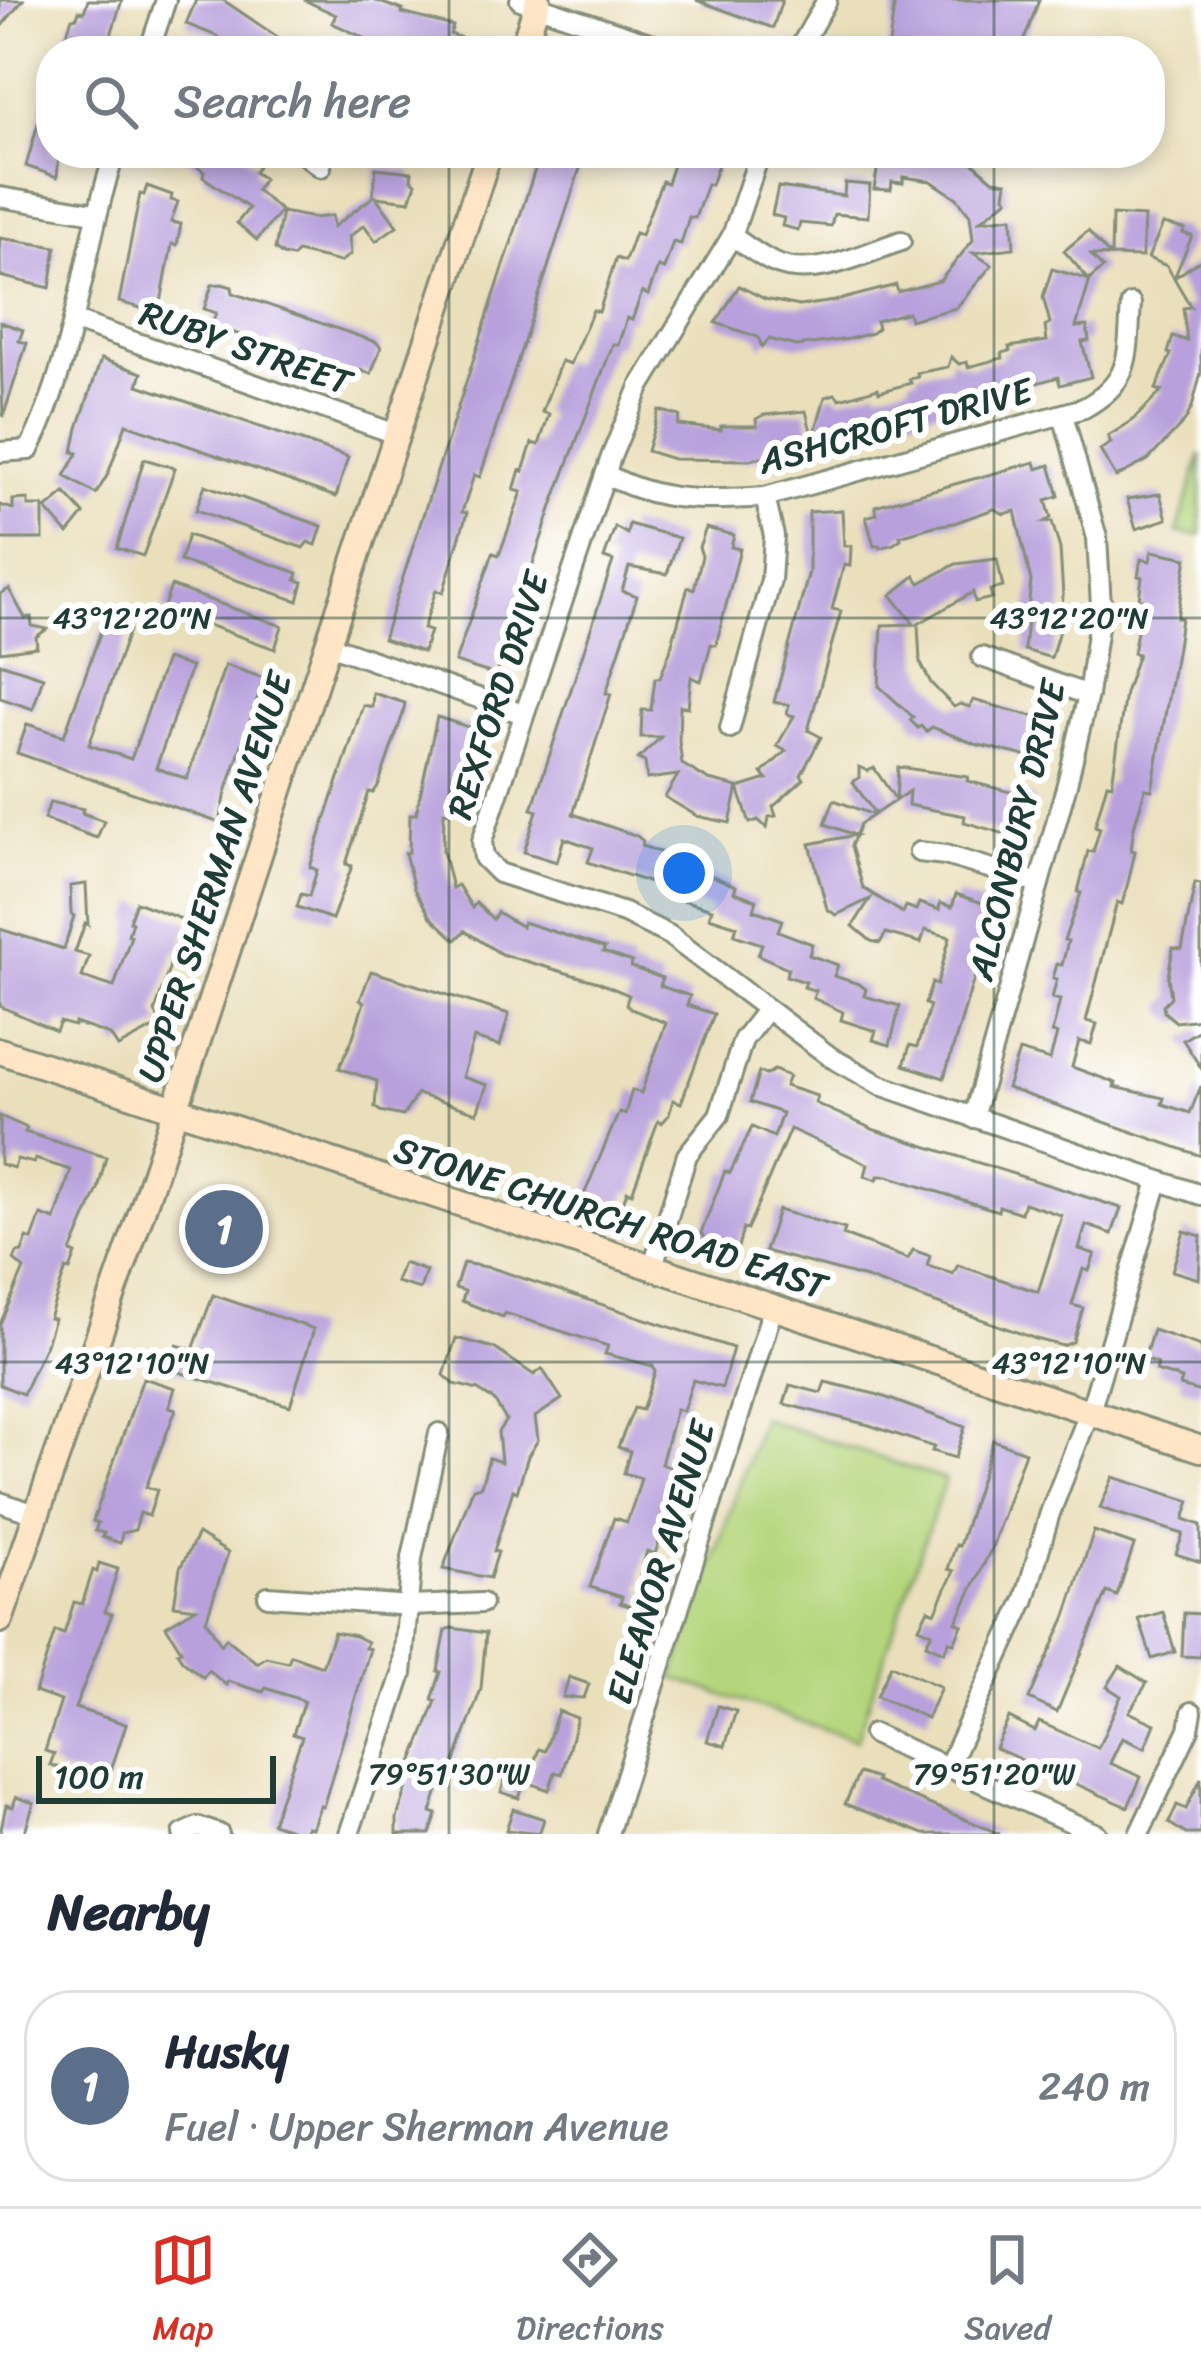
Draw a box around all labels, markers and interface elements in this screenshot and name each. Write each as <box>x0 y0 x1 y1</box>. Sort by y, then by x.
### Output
search box <box>36 36 1165 168</box>
text: Search here <box>174 62 411 142</box>
icon: search <box>78 69 144 135</box>
street label: RUBY STREET <box>131 282 363 415</box>
street label: ASHCROFT DRIVE <box>750 358 1041 494</box>
street label: REXFORD DRIVE <box>428 561 569 827</box>
text: 43°12'20"N <box>53 591 212 645</box>
text: 43°12'20"N <box>990 591 1149 645</box>
street label: UPPER SHERMAN AVENUE <box>118 662 312 1091</box>
street label: ALCONBURY DRIVE <box>949 672 1086 988</box>
your location <box>654 843 714 903</box>
street label: STONE CHURCH ROAD EAST <box>386 1118 838 1319</box>
pin: 1 <box>185 1184 263 1274</box>
text: 43°12'10"N <box>55 1336 209 1390</box>
text: 43°12'10"N <box>992 1336 1146 1390</box>
street label: ELEANOR AVENUE <box>587 1411 735 1712</box>
text: 79°51'30"W <box>368 1747 531 1801</box>
text: 79°51'20"W <box>913 1747 1076 1801</box>
text: 100 m <box>54 1748 144 1806</box>
scale bar <box>36 1750 276 1803</box>
text: Nearby <box>48 1867 209 1957</box>
text: Husky <box>165 2012 289 2092</box>
text: 1 <box>82 2052 98 2121</box>
text: 240 m <box>1038 2052 1150 2121</box>
text: Fuel · Upper Sherman Avenue <box>165 2092 669 2161</box>
tab: Map <box>150 2227 216 2357</box>
tab: Directions <box>516 2227 664 2357</box>
tab: Saved <box>964 2227 1051 2357</box>

